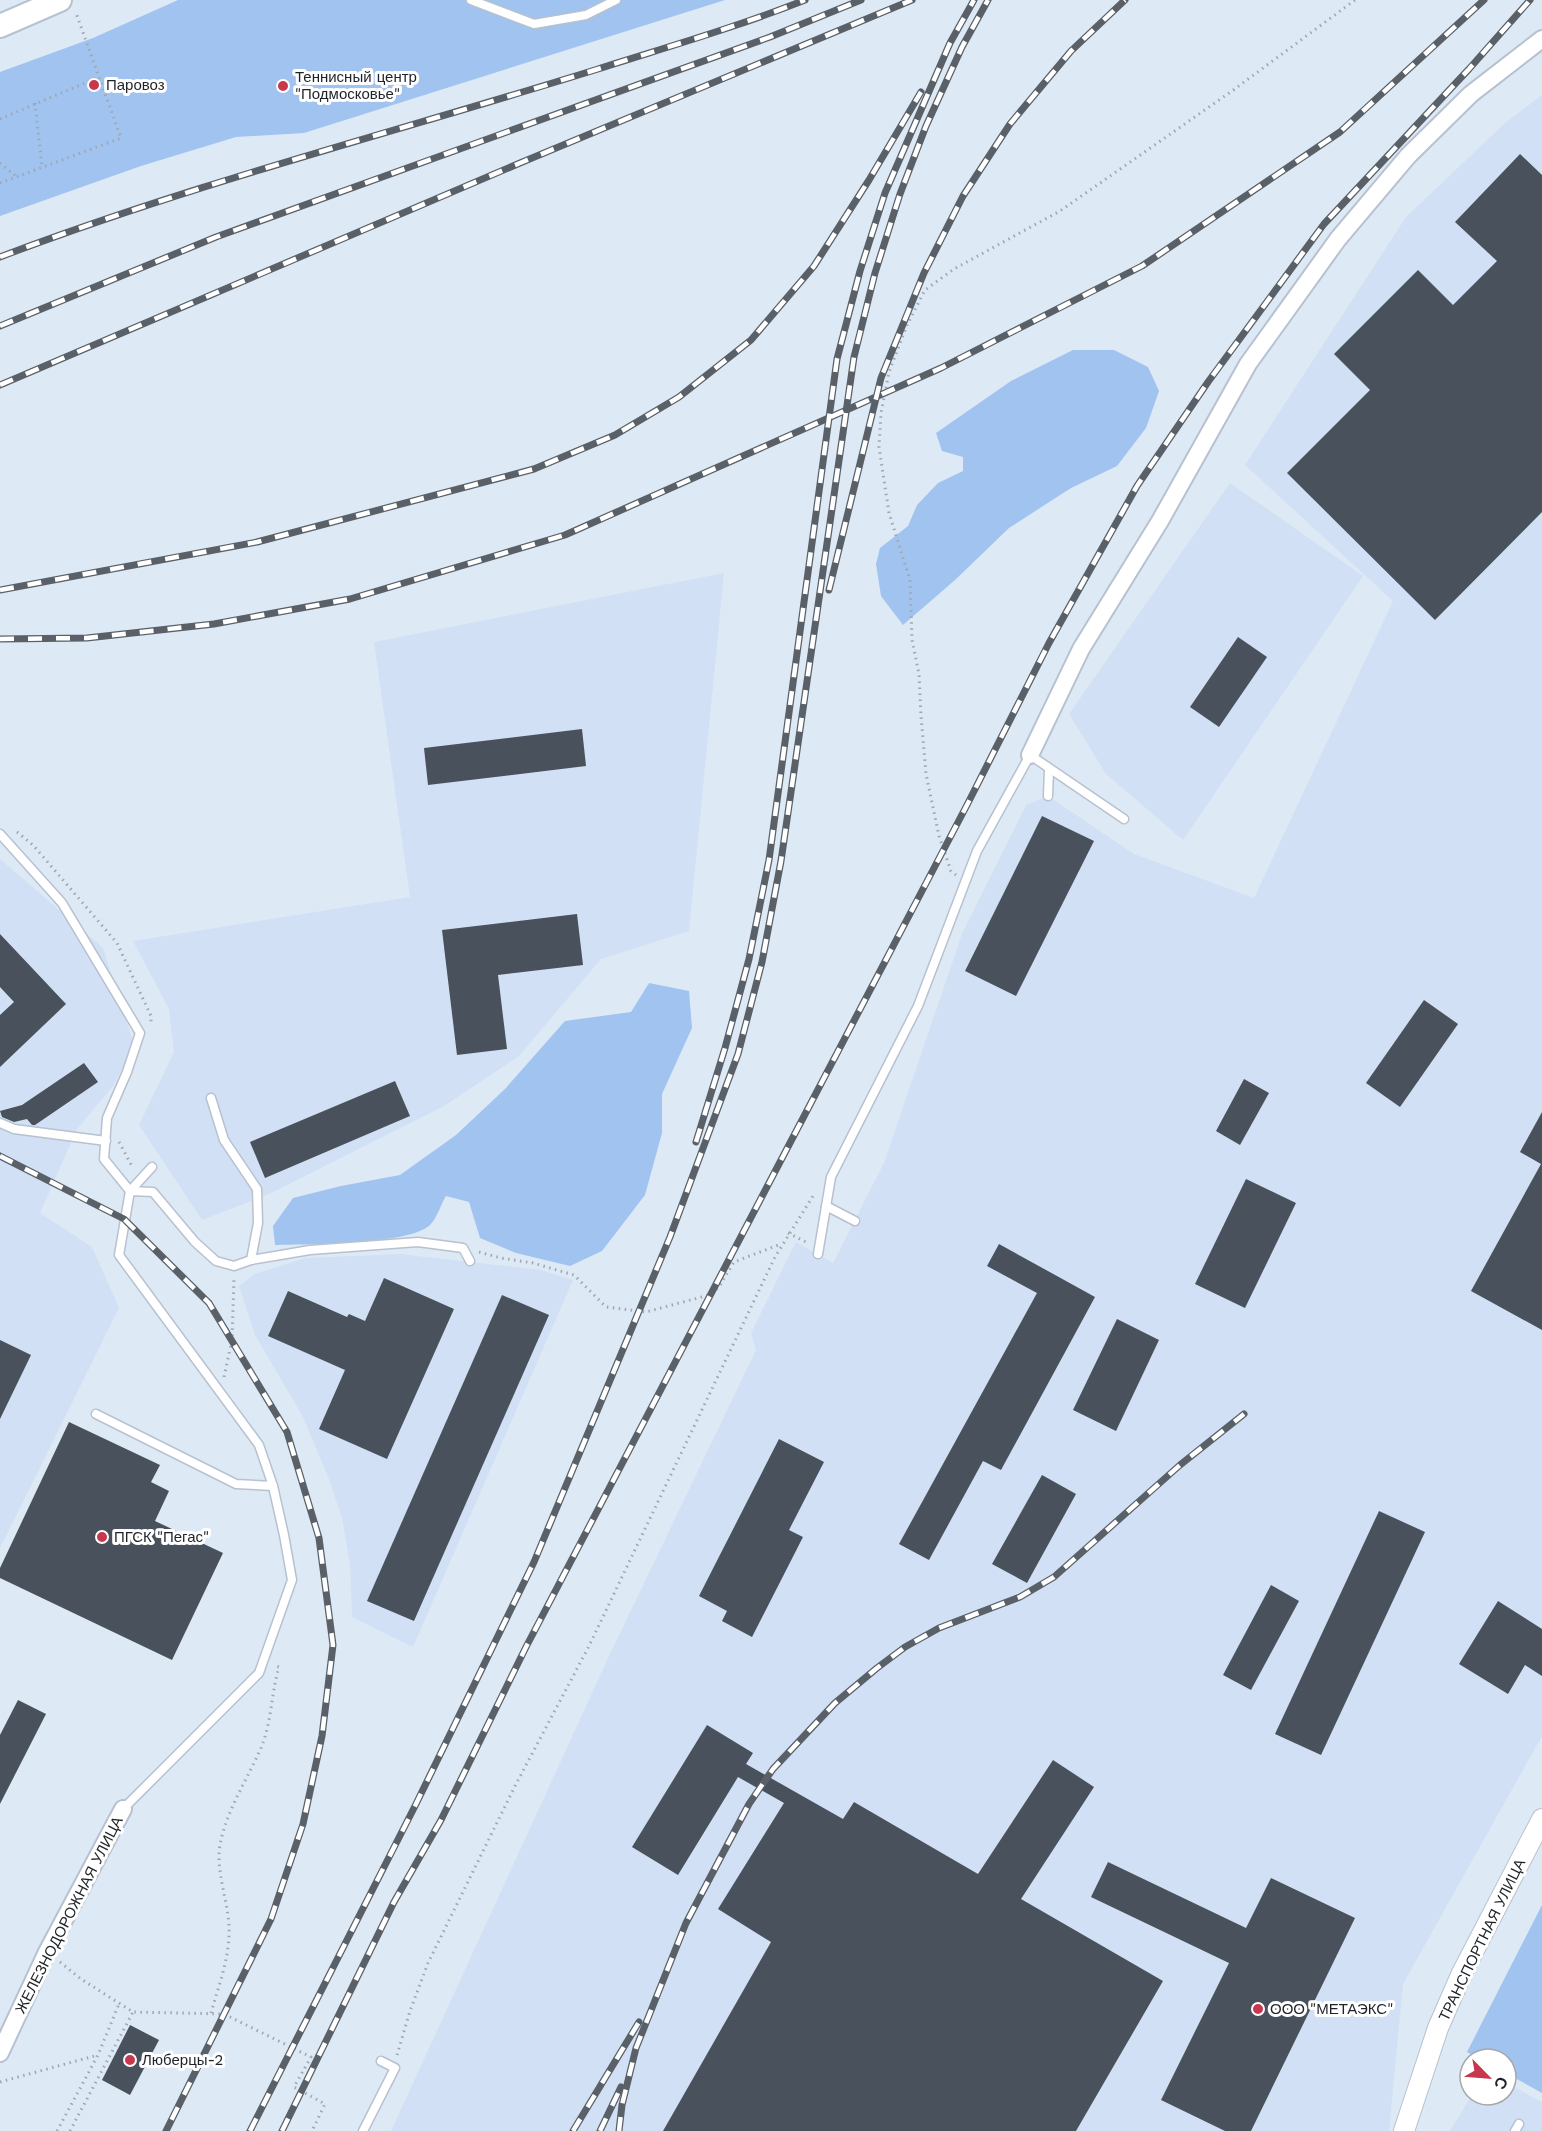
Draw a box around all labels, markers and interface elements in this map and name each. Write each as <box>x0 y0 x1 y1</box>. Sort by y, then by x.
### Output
place label: Теннисный центр "Подмосковье" <box>295 68 417 103</box>
place label: Паровоз <box>106 76 165 94</box>
marker: Паровоз <box>87 78 101 92</box>
marker: Теннисный центр "Подмосковье" <box>276 79 290 93</box>
place label: ПГСК "Пегас" <box>114 1528 209 1546</box>
marker: ПГСК "Пегас" <box>95 1530 109 1544</box>
street label: ЖЕЛЕЗНОДОРОЖНАЯ УЛИЦА <box>11 1813 127 2017</box>
street label: ТРАНСПОРТНАЯ УЛИЦА <box>1435 1856 1529 2024</box>
place label: ООО "МЕТАЭКС" <box>1270 2000 1393 2018</box>
marker: ООО "МЕТАЭКС" <box>1251 2002 1265 2016</box>
north arrow <box>1458 2047 1518 2107</box>
place label: Люберцы-2 <box>142 2051 223 2069</box>
marker: Люберцы-2 <box>123 2053 137 2067</box>
text: С <box>1490 2074 1512 2093</box>

